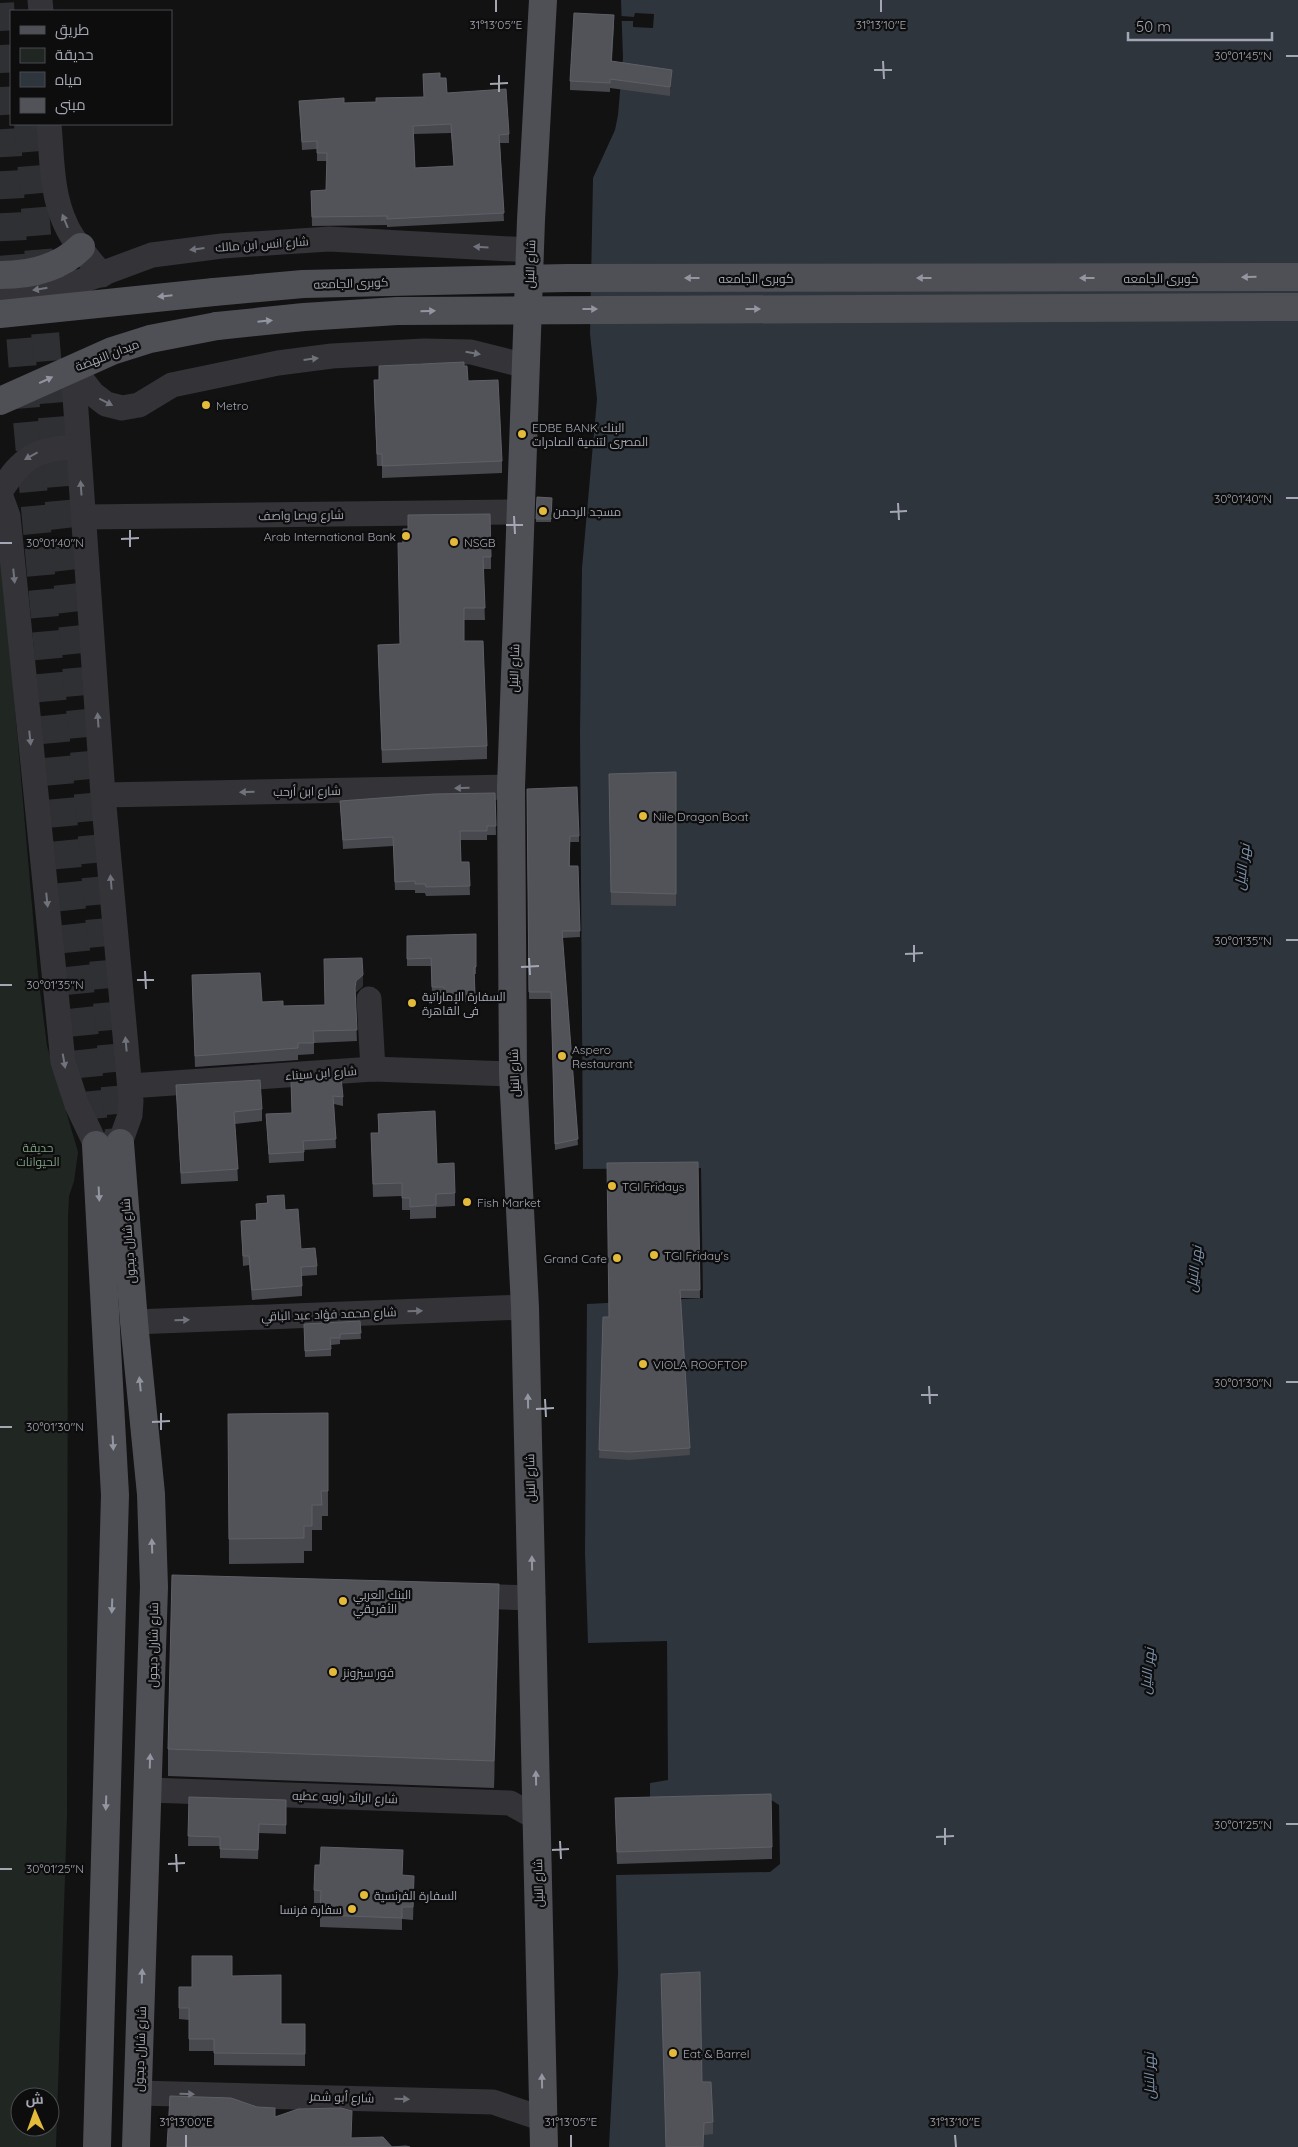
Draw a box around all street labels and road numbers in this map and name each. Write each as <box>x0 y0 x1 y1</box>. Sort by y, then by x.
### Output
street label: شارع انس ابن مالك <box>215 233 309 256</box>
street label: شارع النيل <box>522 239 539 289</box>
street label: كوبرى الجامعه <box>719 271 793 286</box>
street label: كوبرى الجامعه <box>1124 271 1198 286</box>
street label: كوبرى الجامعه <box>313 274 389 292</box>
street label: ميدان النهضة <box>73 336 141 374</box>
street label: شارع ويصا واصف <box>258 507 344 524</box>
street label: شارع النيل <box>506 643 523 693</box>
street label: شارع ابن أرحب <box>273 783 341 800</box>
street label: شارع النيل <box>506 1048 523 1097</box>
street label: شارع ابن سيناء <box>285 1063 357 1084</box>
street label: شارع شارل ديجول <box>118 1198 139 1284</box>
street label: شارع محمد فؤاد عبد الباقي <box>261 1304 397 1327</box>
street label: شارع النيل <box>522 1454 539 1502</box>
street label: شارع شارل ديجول <box>145 1602 162 1688</box>
street label: شارع الرائد راويه عطيه <box>292 1788 398 1807</box>
street label: شارع النيل <box>530 1859 547 1907</box>
street label: شارع شارل ديجول <box>131 2006 150 2092</box>
street label: شارع أبو شمر <box>308 2088 375 2107</box>

